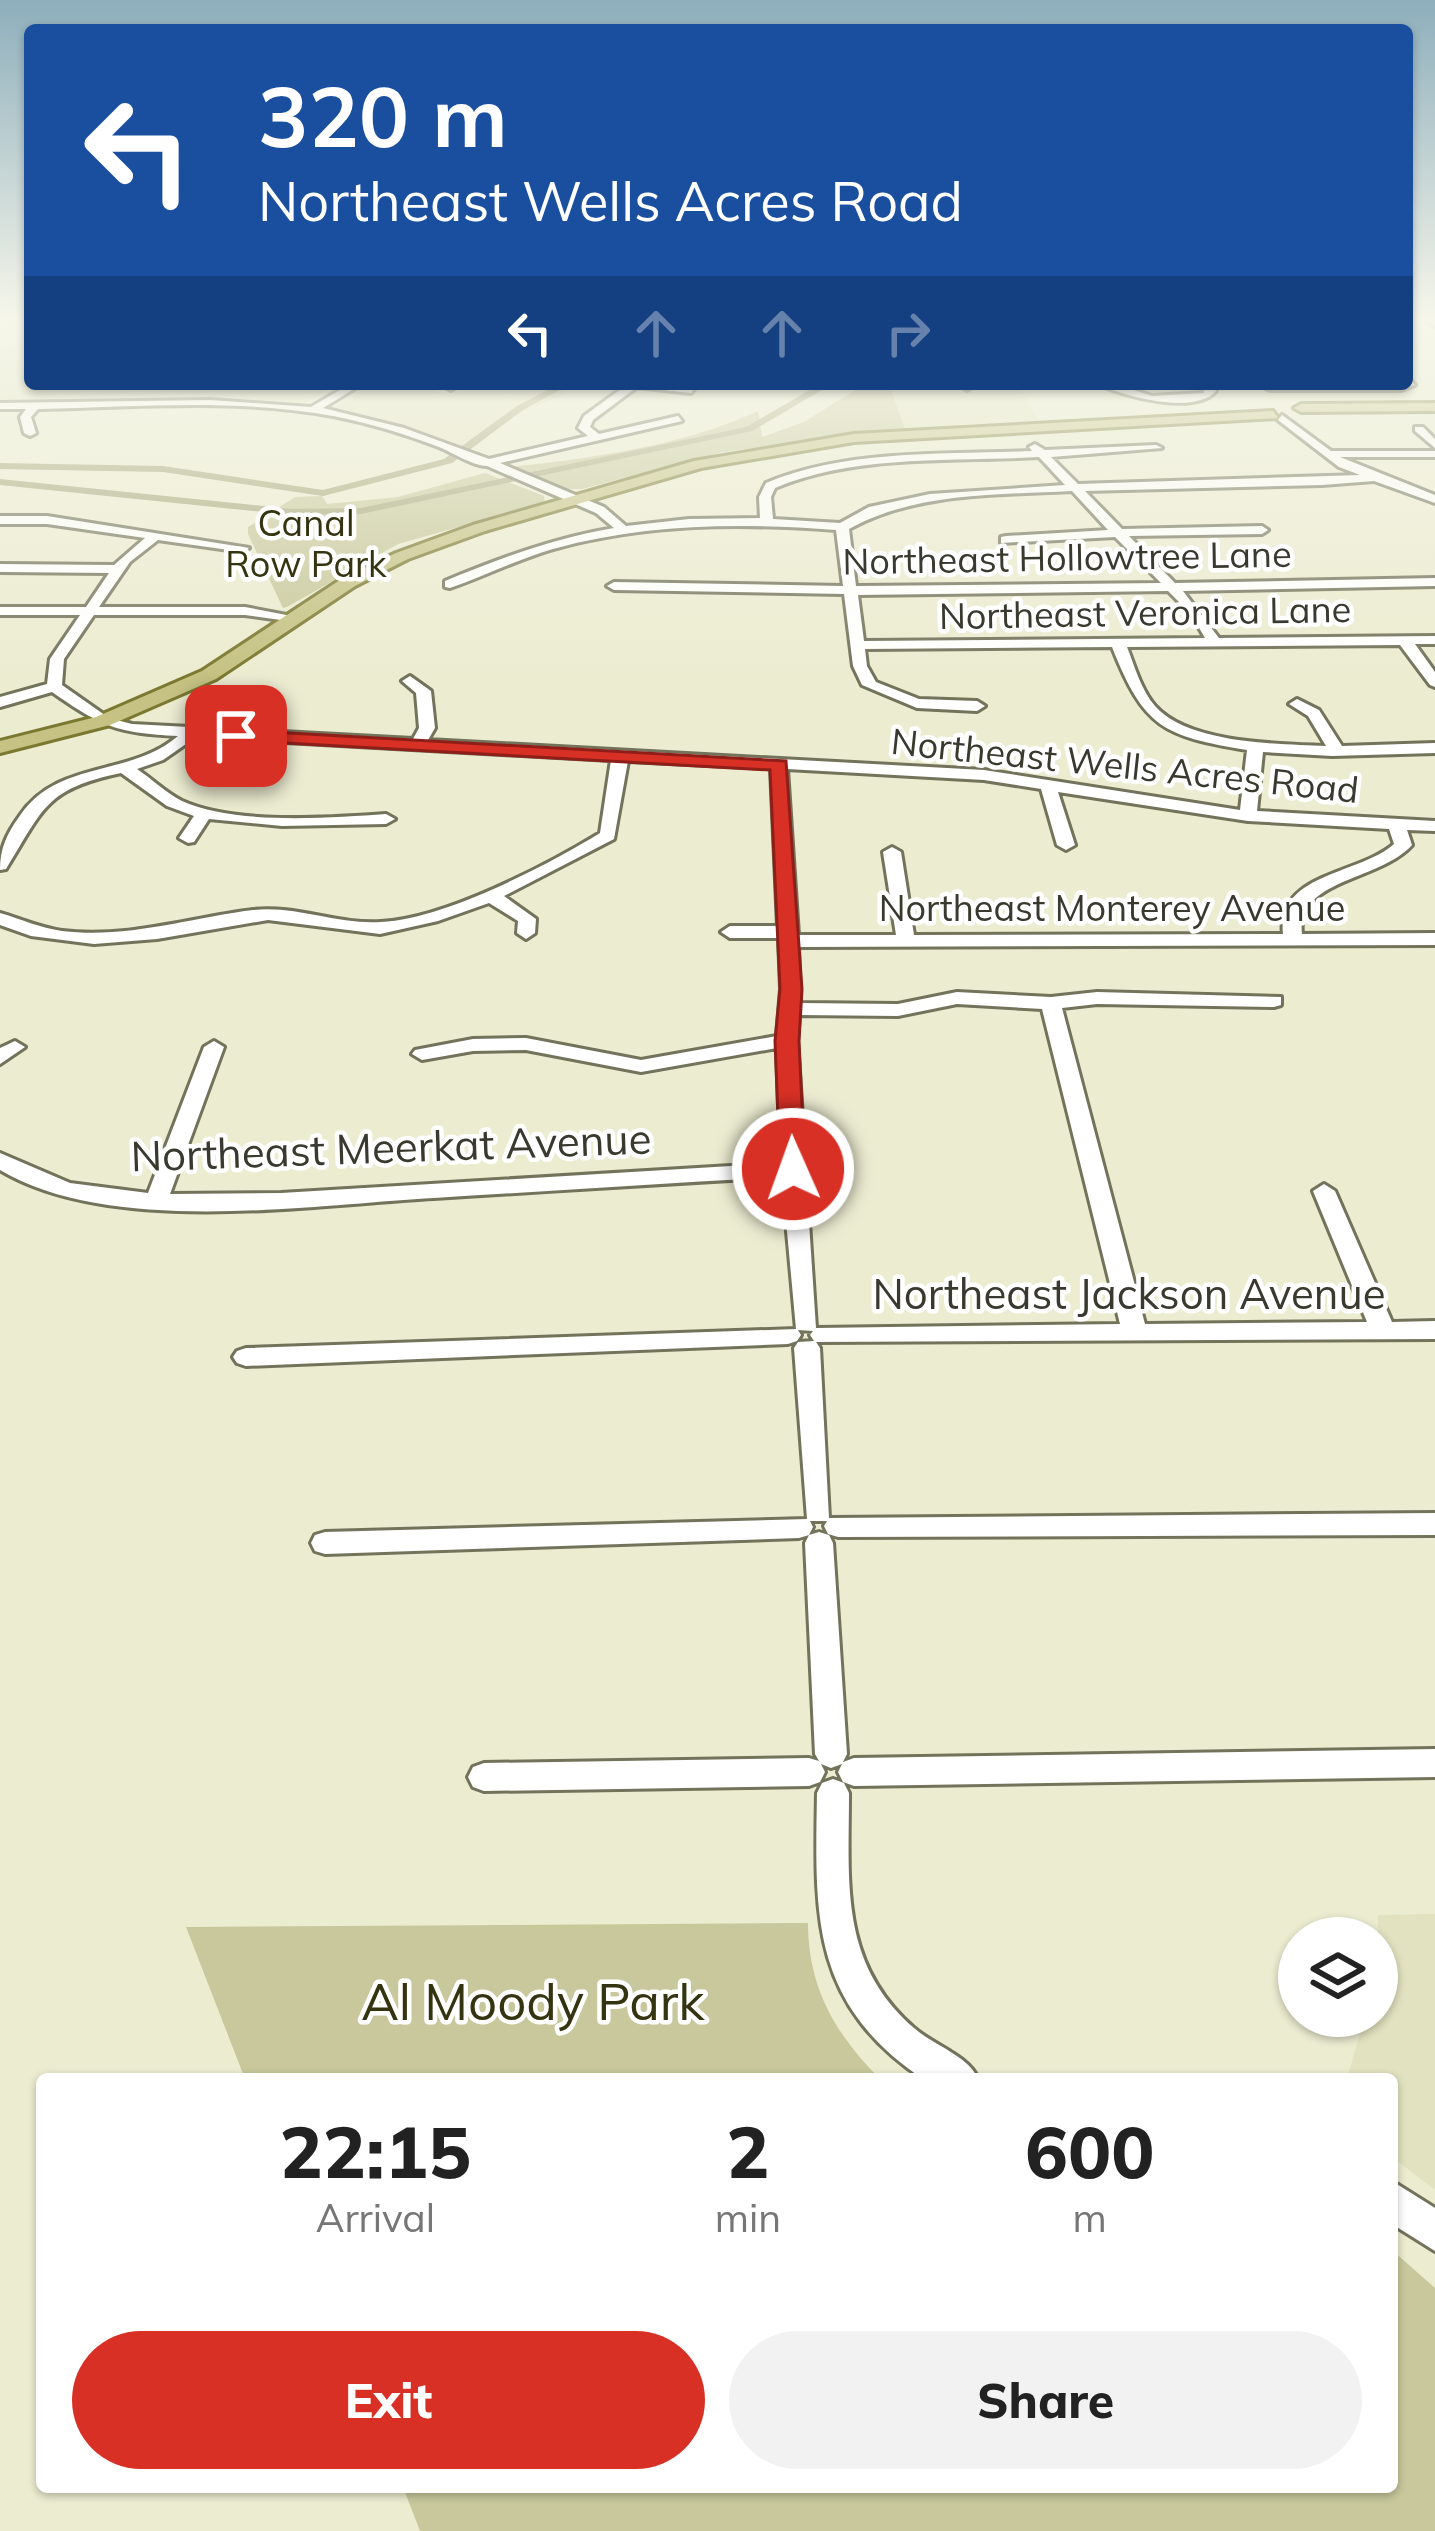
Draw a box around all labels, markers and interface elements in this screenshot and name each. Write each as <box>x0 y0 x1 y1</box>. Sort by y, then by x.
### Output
text: 320 m <box>258 63 508 168</box>
icon: left <box>60 72 216 228</box>
text: Northeast Wells Acres Road <box>258 167 963 235</box>
icon: left <box>497 300 563 366</box>
icon: ahead <box>623 300 689 366</box>
icon: ahead <box>749 300 815 366</box>
icon: right <box>875 300 941 366</box>
park label: Canal Row Park <box>225 500 387 586</box>
street label: Northeast Hollowtree Lane <box>842 531 1292 583</box>
street label: Northeast Veronica Lane <box>939 586 1351 638</box>
pin <box>185 685 287 787</box>
icon: arrive <box>203 703 269 769</box>
street label: Northeast Wells Acres Road <box>889 718 1361 812</box>
street label: Northeast Monterey Avenue <box>879 885 1345 930</box>
position arrow <box>730 1106 856 1232</box>
street label: Northeast Meerkat Avenue <box>130 1111 652 1183</box>
street label: Northeast Jackson Avenue <box>872 1267 1386 1320</box>
map controls <box>1278 1917 1398 2037</box>
button: layers <box>1278 1917 1398 2037</box>
park label: Al Moody Park <box>361 1969 705 2033</box>
text: 22:15 <box>280 2106 471 2196</box>
text: 2 <box>726 2106 770 2196</box>
text: 600 <box>1025 2106 1154 2196</box>
text: Arrival <box>316 2193 435 2242</box>
text: min <box>715 2193 781 2242</box>
text: m <box>1072 2193 1107 2242</box>
button: Exit <box>72 2331 705 2469</box>
button: Share <box>729 2331 1362 2469</box>

